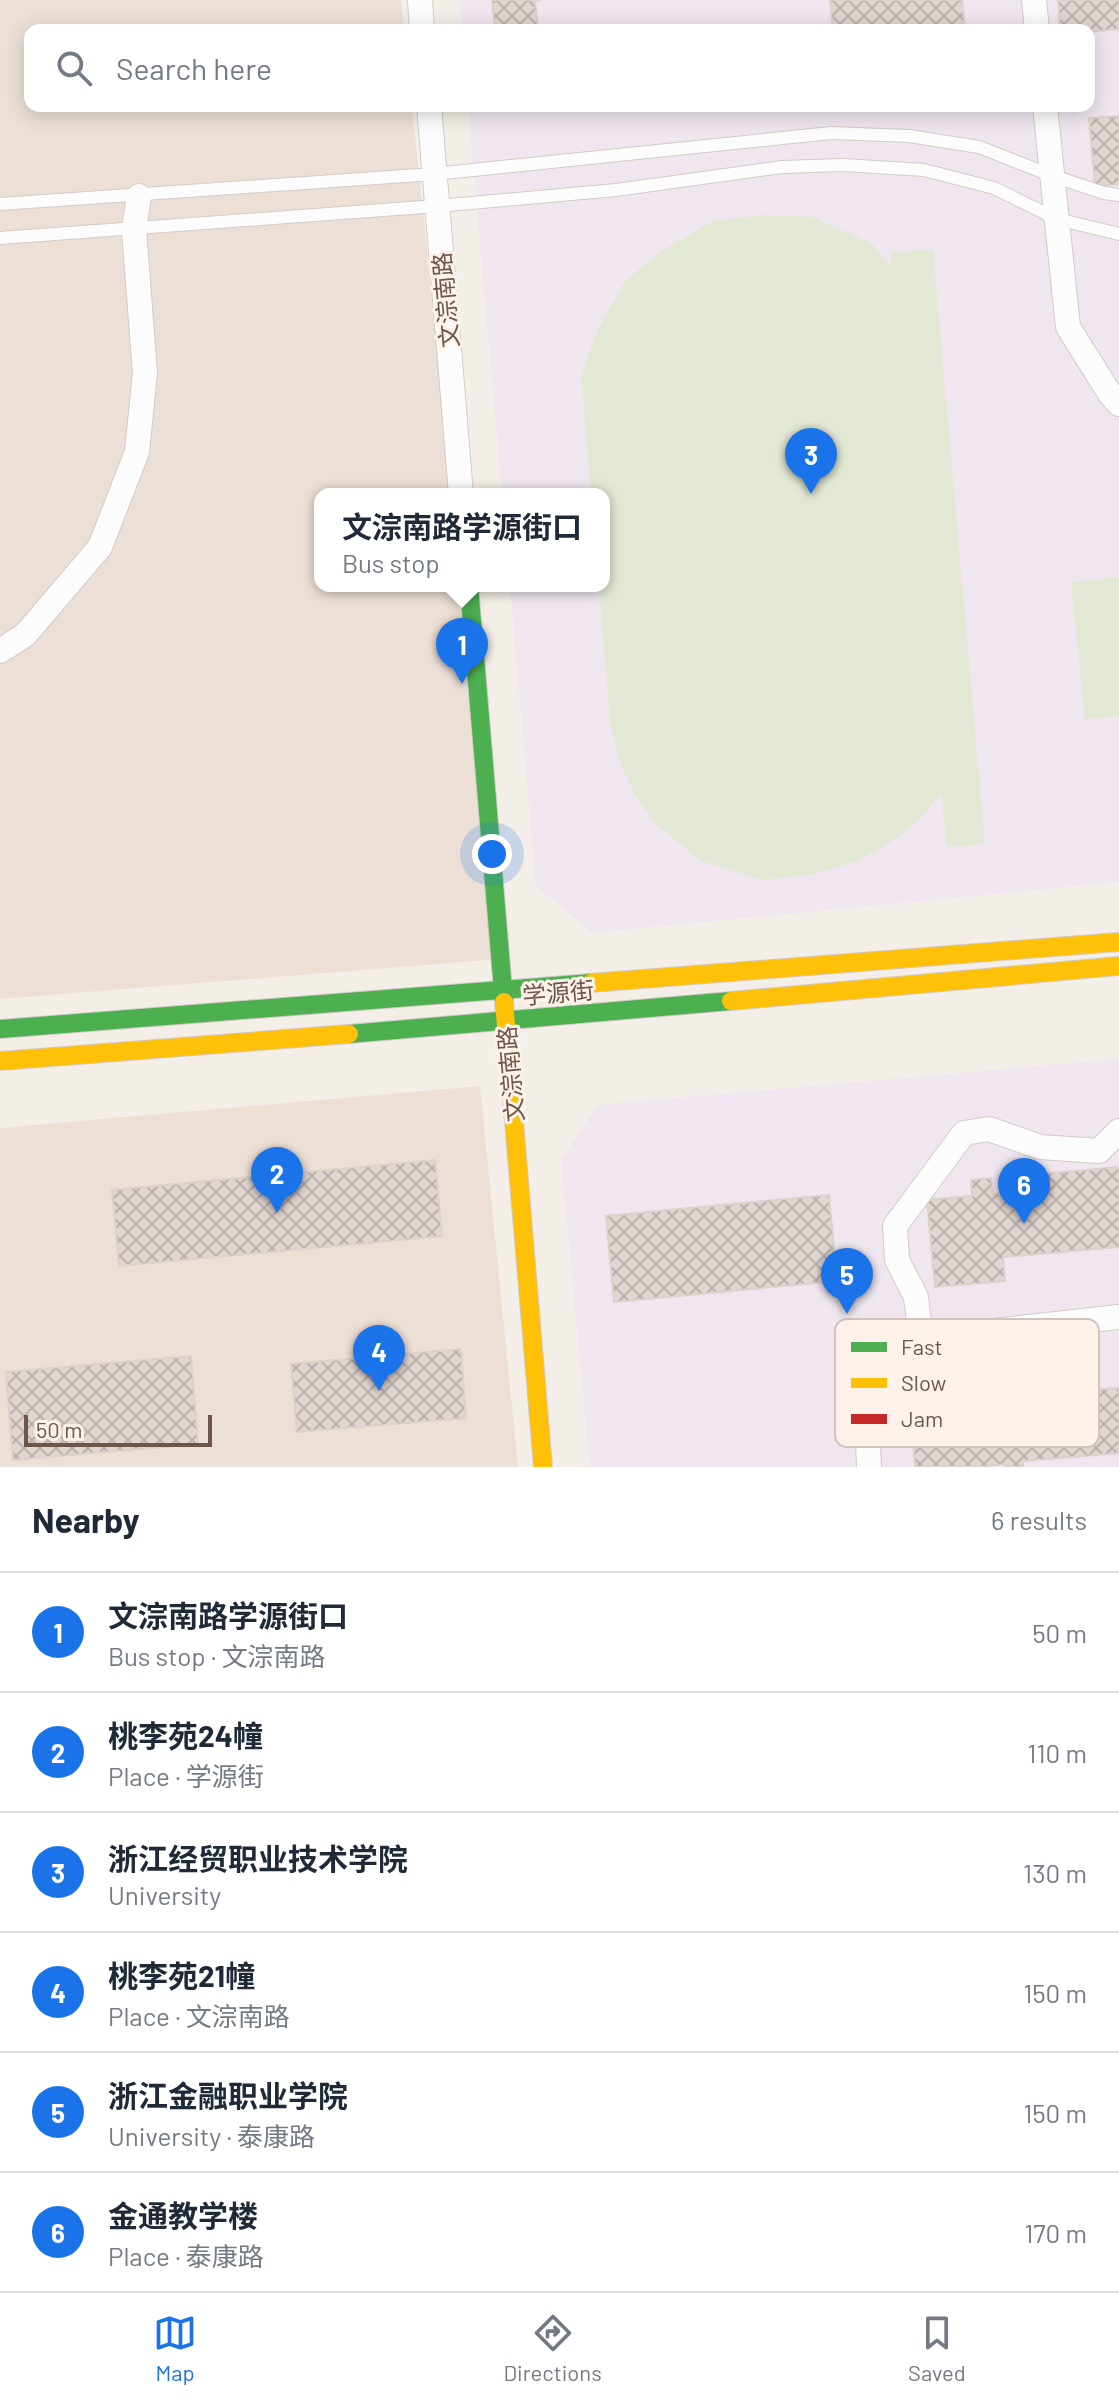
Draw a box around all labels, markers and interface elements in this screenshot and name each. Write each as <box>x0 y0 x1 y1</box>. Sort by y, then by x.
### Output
search box <box>24 24 1095 112</box>
icon: search <box>52 46 96 90</box>
text: Search here <box>116 50 272 86</box>
street label: 文淙南路 <box>426 251 464 349</box>
pin: 3 <box>785 428 837 494</box>
popup <box>314 488 610 592</box>
text: 文淙南路学源街口 <box>342 508 582 544</box>
text: Bus stop <box>342 547 440 578</box>
pin: 1 <box>436 618 488 684</box>
your location <box>472 834 512 874</box>
street label: 学源街 <box>521 974 595 1010</box>
street label: 文淙南路 <box>491 1025 529 1123</box>
pin: 2 <box>251 1147 303 1213</box>
pin: 6 <box>998 1158 1050 1224</box>
pin: 5 <box>821 1248 873 1314</box>
legend <box>835 1319 1099 1447</box>
pin: 4 <box>353 1325 405 1391</box>
text: Fast <box>901 1333 943 1359</box>
text: Slow <box>901 1369 946 1395</box>
text: Jam <box>901 1405 943 1431</box>
scale bar <box>24 1411 212 1447</box>
text: 50 m <box>36 1416 82 1442</box>
text: Nearby <box>32 1499 140 1540</box>
text: 6 results <box>991 1504 1087 1535</box>
text: 文淙南路学源街口 <box>108 1597 348 1633</box>
text: 1 <box>53 1617 63 1648</box>
text: 50 m <box>1032 1617 1087 1648</box>
text: Bus stop · 文淙南路 <box>108 1640 326 1671</box>
text: 桃李苑24幢 <box>108 1717 263 1753</box>
text: 2 <box>51 1737 65 1768</box>
text: 110 m <box>1027 1737 1087 1768</box>
text: Place · 学源街 <box>108 1760 264 1791</box>
text: 浙江经贸职业技术学院 <box>108 1840 408 1876</box>
text: 3 <box>51 1857 65 1888</box>
text: 130 m <box>1023 1857 1087 1888</box>
text: University <box>108 1879 221 1910</box>
text: 桃李苑21幢 <box>108 1957 255 1993</box>
text: 4 <box>50 1977 66 2008</box>
text: 150 m <box>1023 1977 1087 2008</box>
text: Place · 文淙南路 <box>108 2000 290 2031</box>
text: 浙江金融职业学院 <box>108 2077 348 2113</box>
text: 5 <box>51 2097 65 2128</box>
text: 150 m <box>1023 2097 1087 2128</box>
text: University · 泰康路 <box>108 2120 315 2151</box>
text: 金通教学楼 <box>108 2197 258 2233</box>
text: 6 <box>51 2217 65 2248</box>
text: 170 m <box>1024 2217 1087 2248</box>
text: Place · 泰康路 <box>108 2240 264 2271</box>
tab: Map <box>153 2311 197 2385</box>
tab: Directions <box>503 2311 602 2385</box>
tab: Saved <box>908 2311 966 2385</box>

